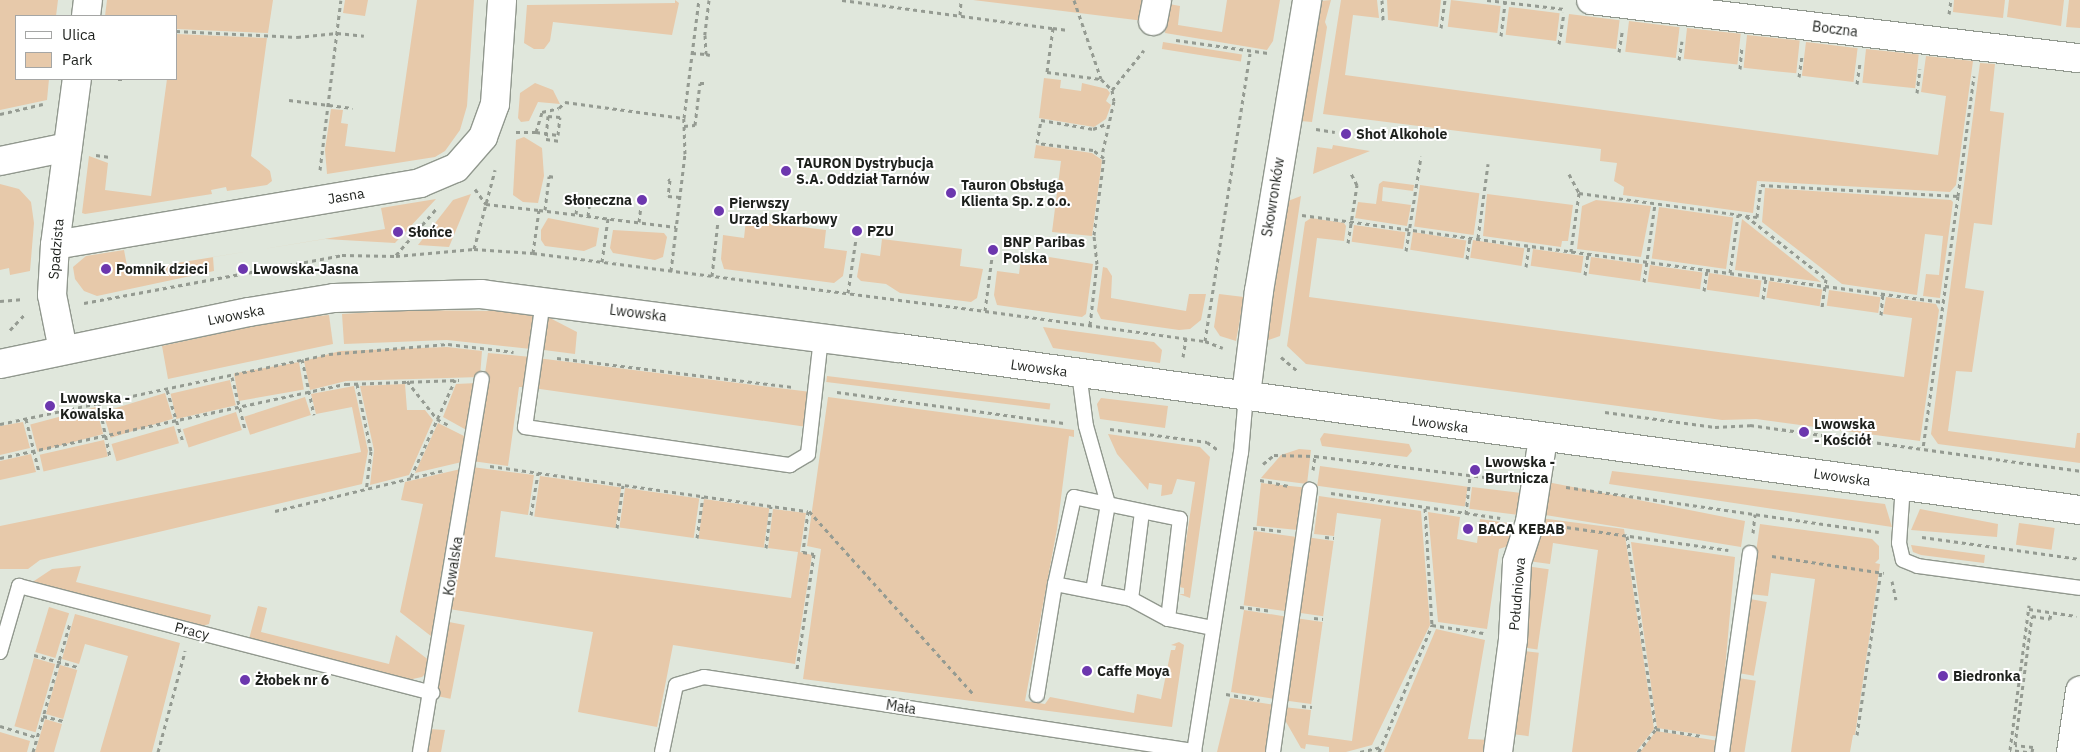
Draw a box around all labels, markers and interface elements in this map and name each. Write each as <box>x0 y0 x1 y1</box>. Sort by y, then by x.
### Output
legend <box>15 15 178 80</box>
street label: Boczna <box>1811 18 1859 40</box>
text: Ulica <box>62 25 96 44</box>
text: Park <box>62 50 92 69</box>
place label: Shot Alkohole <box>1356 126 1447 142</box>
marker: Shot Alkohole <box>1340 128 1352 140</box>
place label: TAURON Dystrybucja S.A. Oddział Tarnów <box>796 155 934 188</box>
street label: Skowronków <box>1258 156 1288 238</box>
marker: TAURON Dystrybucja S.A. Oddział Tarnów <box>780 165 792 177</box>
place label: Tauron Obsługa Klienta Sp. z o.o. <box>961 177 1071 210</box>
street label: Jasna <box>326 185 366 207</box>
marker: Tauron Obsługa Klienta Sp. z o.o. <box>945 187 957 199</box>
place label: Słoneczna <box>564 192 632 208</box>
marker: Słoneczna <box>636 194 648 206</box>
place label: Pierwszy Urząd Skarbowy <box>729 195 837 228</box>
marker: Pierwszy Urząd Skarbowy <box>713 205 725 217</box>
street label: Spadzista <box>45 218 67 280</box>
place label: PZU <box>867 223 894 239</box>
place label: Słońce <box>408 224 452 240</box>
marker: PZU <box>851 225 863 237</box>
marker: Słońce <box>392 226 404 238</box>
place label: BNP Paribas Polska <box>1003 234 1085 266</box>
marker: BNP Paribas Polska <box>987 244 999 256</box>
place label: Pomnik dzieci <box>116 261 208 277</box>
place label: Lwowska-Jasna <box>253 261 359 277</box>
marker: Pomnik dzieci <box>100 263 112 275</box>
marker: Lwowska-Jasna <box>237 263 249 275</box>
street label: Lwowska <box>206 301 266 329</box>
street label: Lwowska <box>609 301 667 325</box>
street label: Lwowska <box>1009 356 1069 380</box>
place label: Lwowska - Kowalska <box>60 390 130 422</box>
marker: Lwowska - Kowalska <box>44 400 56 412</box>
street label: Lwowska <box>1410 412 1470 436</box>
place label: Lwowska - Kościół <box>1814 416 1875 448</box>
marker: Lwowska - Kościół <box>1798 426 1810 438</box>
place label: Lwowska - Burtnicza <box>1485 454 1555 487</box>
marker: Lwowska - Burtnicza <box>1469 464 1481 476</box>
street label: Lwowska <box>1812 465 1872 489</box>
place label: BACA KEBAB <box>1478 521 1564 537</box>
marker: BACA KEBAB <box>1462 523 1474 535</box>
street label: Kowalska <box>440 535 466 597</box>
street label: Południowa <box>1505 557 1529 631</box>
street label: Pracy <box>173 619 211 643</box>
place label: Caffe Moya <box>1097 663 1170 679</box>
marker: Caffe Moya <box>1081 665 1093 677</box>
place label: Biedronka <box>1953 668 2021 684</box>
marker: Biedronka <box>1937 670 1949 682</box>
place label: Żłobek nr 6 <box>255 672 329 688</box>
marker: Żłobek nr 6 <box>239 674 251 686</box>
street label: Mała <box>885 696 917 718</box>

